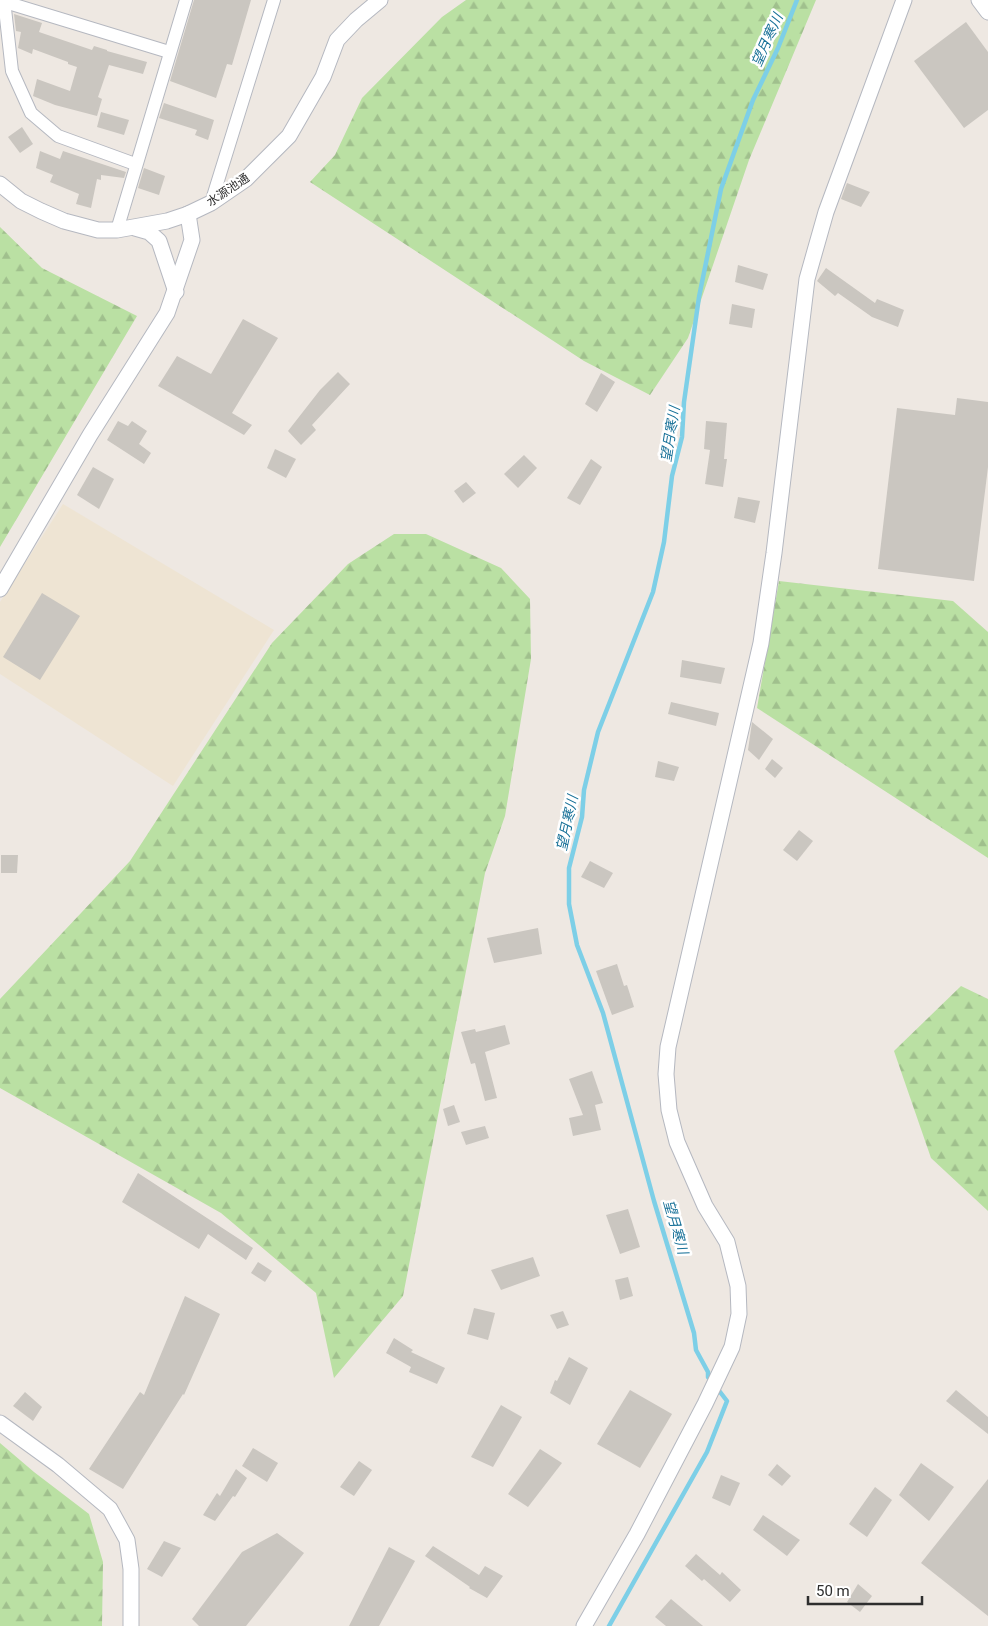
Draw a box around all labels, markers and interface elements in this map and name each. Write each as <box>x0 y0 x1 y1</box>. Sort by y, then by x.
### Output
water label: 望月寒川 <box>748 9 787 69</box>
street label: 水源池通 <box>204 171 252 209</box>
water label: 望月寒川 <box>658 403 683 463</box>
water label: 望月寒川 <box>553 792 581 852</box>
water label: 望月寒川 <box>661 1198 692 1258</box>
scale bar <box>808 1574 922 1606</box>
text: 50 m <box>816 1582 850 1600</box>

